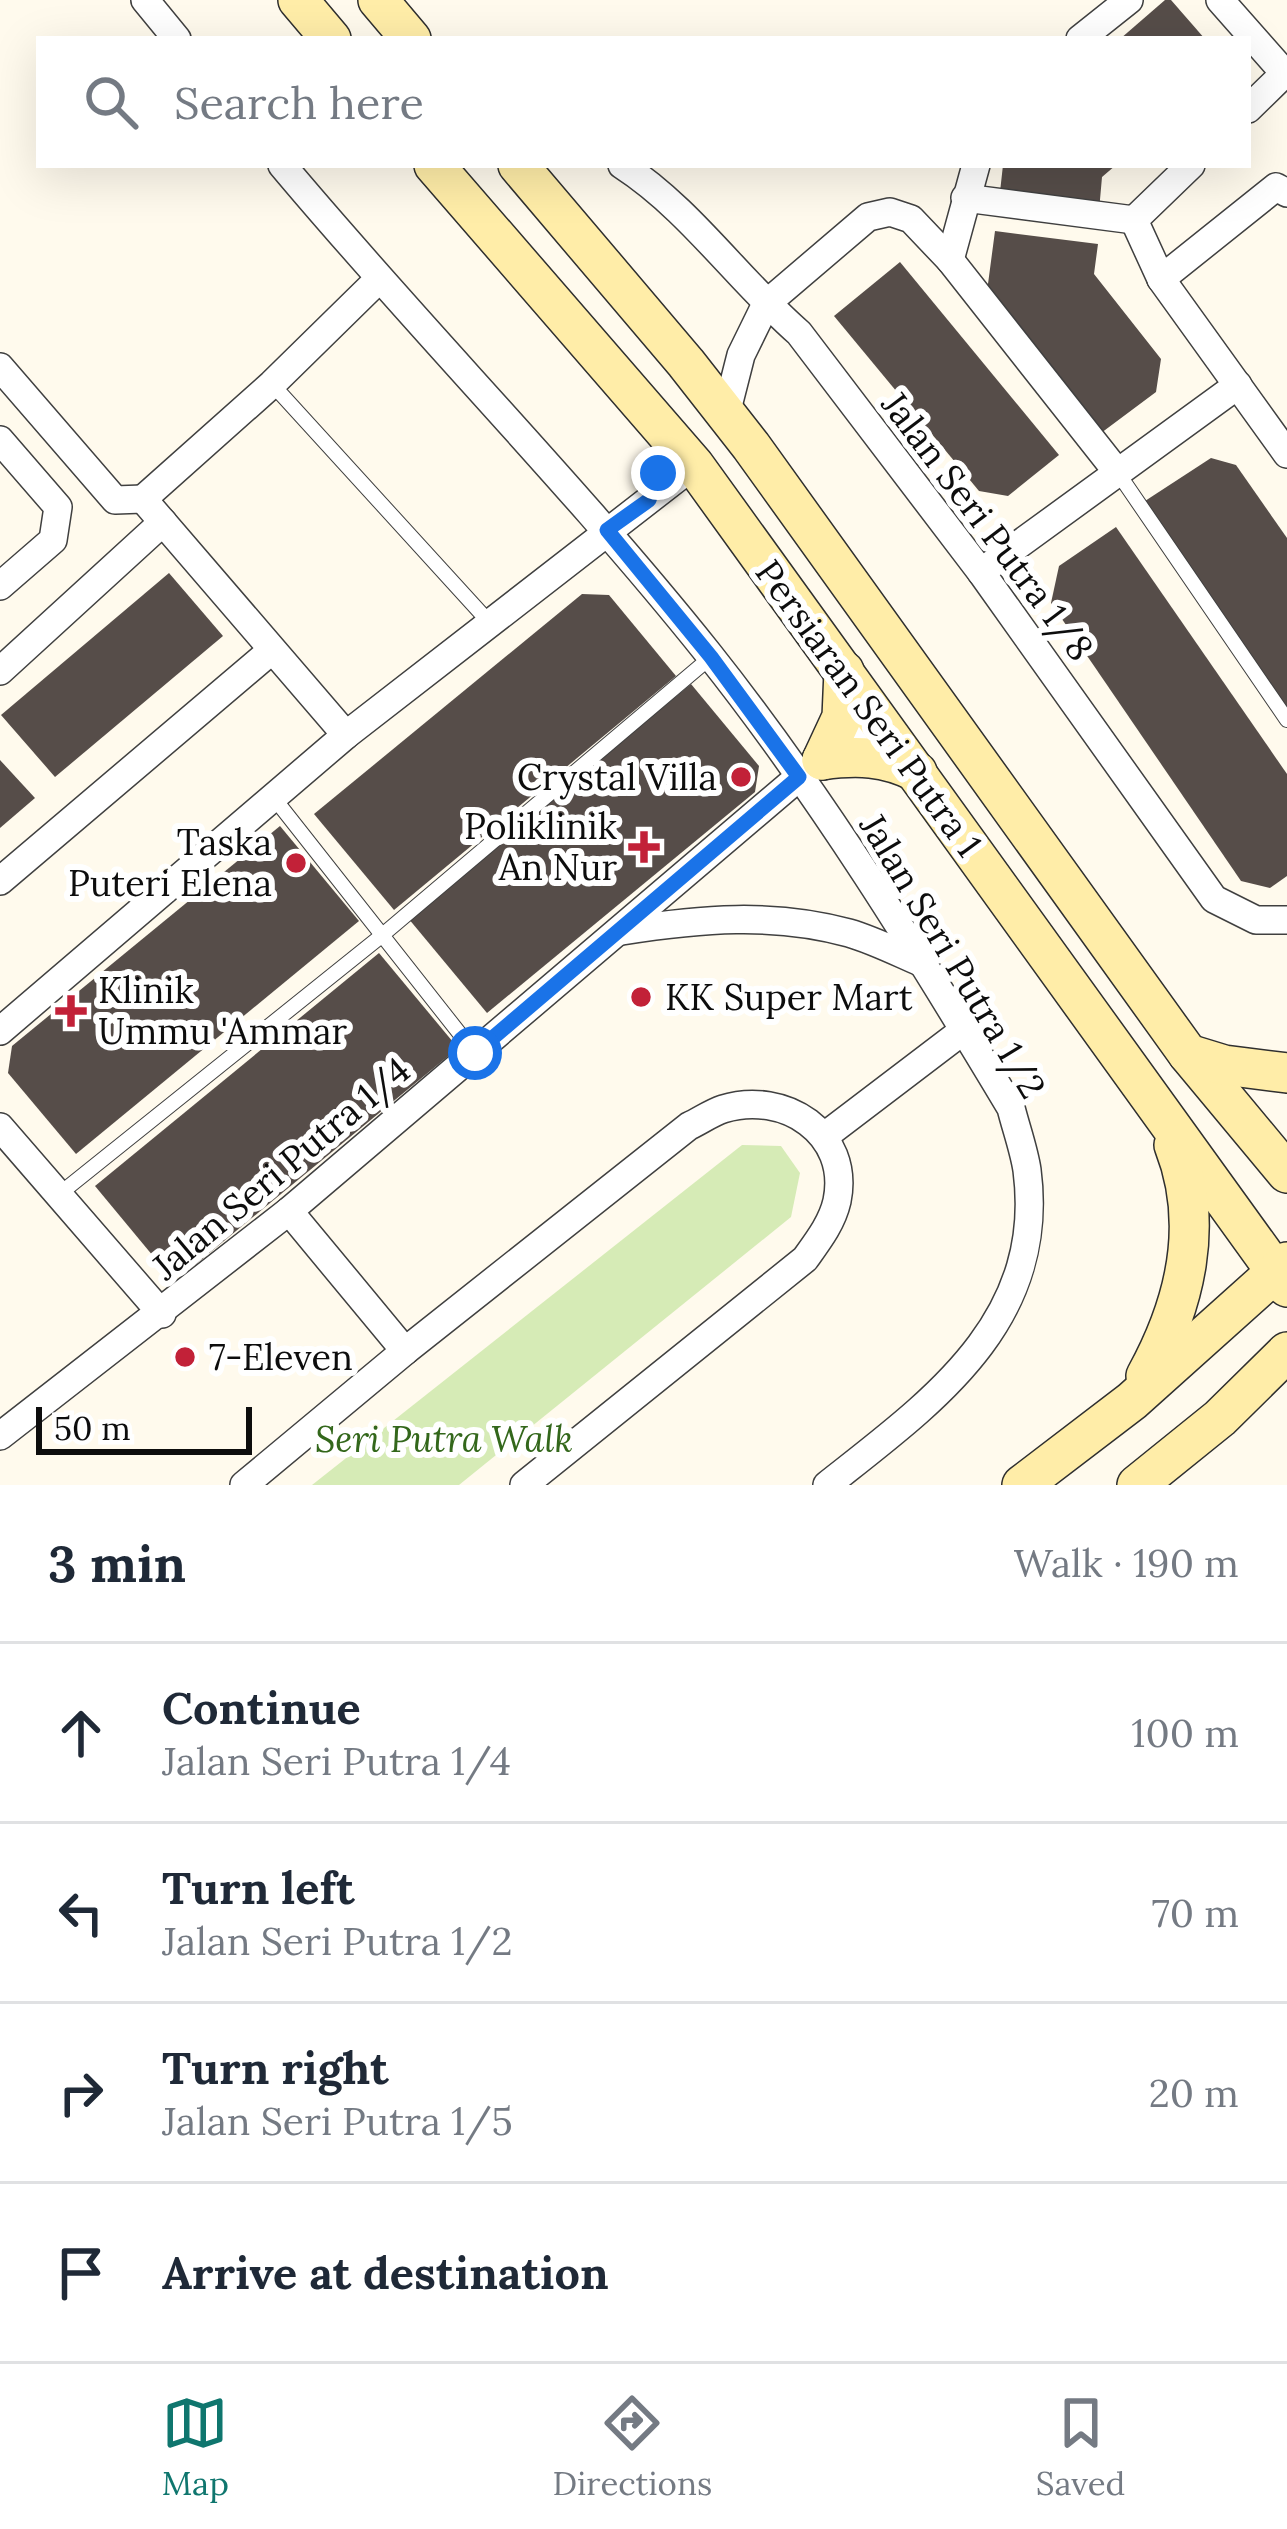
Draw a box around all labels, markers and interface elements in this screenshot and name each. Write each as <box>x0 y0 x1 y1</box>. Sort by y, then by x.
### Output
search box <box>36 36 1251 168</box>
icon: search <box>78 69 144 135</box>
text: Search here <box>174 74 424 131</box>
street label: Jalan Seri Putra 1/8 <box>871 382 1104 669</box>
route end <box>631 446 685 500</box>
street label: Persiaran Seri Putra 1 <box>746 550 992 866</box>
place label: Crystal Villa <box>517 754 717 800</box>
marker: Crystal Villa <box>728 764 754 790</box>
place label: Poliklinik An Nur <box>464 803 618 890</box>
street label: Jalan Seri Putra 1/2 <box>849 805 1056 1106</box>
place label: Taska Puteri Elena <box>68 819 272 906</box>
marker: Poliklinik An Nur <box>628 831 660 863</box>
marker: Taska Puteri Elena <box>283 850 309 876</box>
place label: Klinik Ummu 'Ammar <box>98 967 348 1054</box>
place label: KK Super Mart <box>665 974 913 1020</box>
marker: KK Super Mart <box>628 984 654 1010</box>
marker: Klinik Ummu 'Ammar <box>55 995 87 1027</box>
route start <box>448 1026 502 1080</box>
street label: Jalan Seri Putra 1/4 <box>142 1047 419 1290</box>
place label: 7-Eleven <box>209 1334 353 1380</box>
marker: 7-Eleven <box>172 1344 198 1370</box>
scale bar <box>36 1401 252 1454</box>
text: 50 m <box>54 1407 131 1449</box>
park label: Seri Putra Walk <box>315 1416 573 1462</box>
text: 3 min <box>48 1531 186 1596</box>
text: Walk · 190 m <box>1014 1538 1239 1588</box>
text: Continue <box>162 1679 361 1736</box>
icon: ahead <box>48 1700 114 1766</box>
text: 100 m <box>1131 1708 1239 1758</box>
text: Jalan Seri Putra 1/4 <box>162 1736 511 1786</box>
text: Turn left <box>162 1859 355 1916</box>
icon: left <box>48 1880 114 1946</box>
text: 70 m <box>1152 1888 1239 1938</box>
text: Jalan Seri Putra 1/2 <box>162 1916 512 1966</box>
text: Turn right <box>162 2039 389 2096</box>
icon: right <box>48 2060 114 2126</box>
text: 20 m <box>1149 2068 1239 2118</box>
text: Jalan Seri Putra 1/5 <box>162 2096 513 2146</box>
icon: arrive <box>48 2240 114 2306</box>
text: Arrive at destination <box>162 2244 609 2301</box>
tab: Map <box>162 2390 229 2504</box>
tab: Directions <box>553 2390 712 2504</box>
tab: Saved <box>1036 2390 1125 2504</box>

